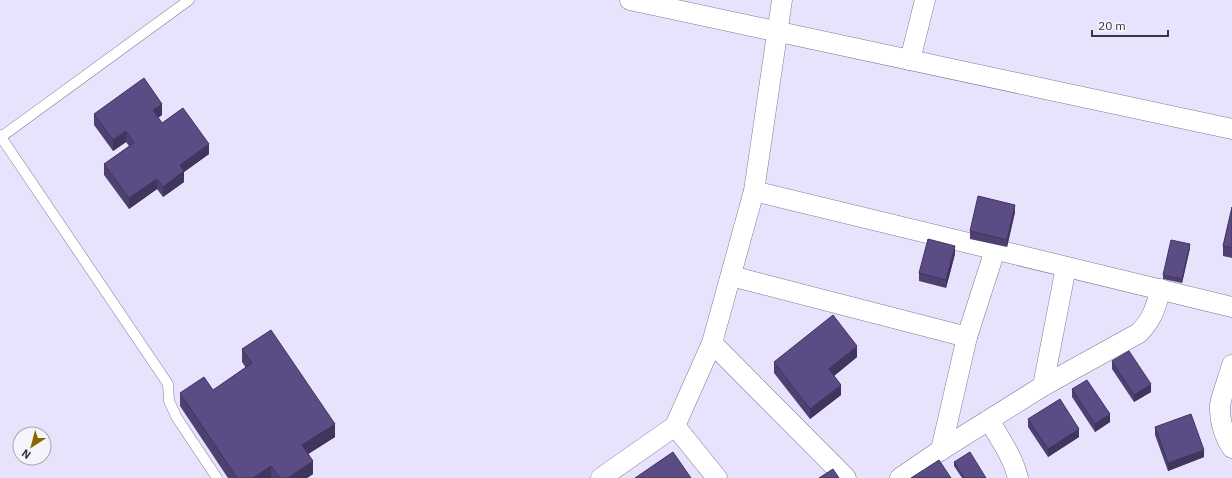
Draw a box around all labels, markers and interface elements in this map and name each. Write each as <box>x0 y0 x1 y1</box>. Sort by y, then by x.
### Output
scale bar <box>1092 12 1168 38</box>
text: 20 m <box>1098 18 1126 33</box>
north arrow <box>12 426 52 466</box>
text: N <box>19 446 33 462</box>

